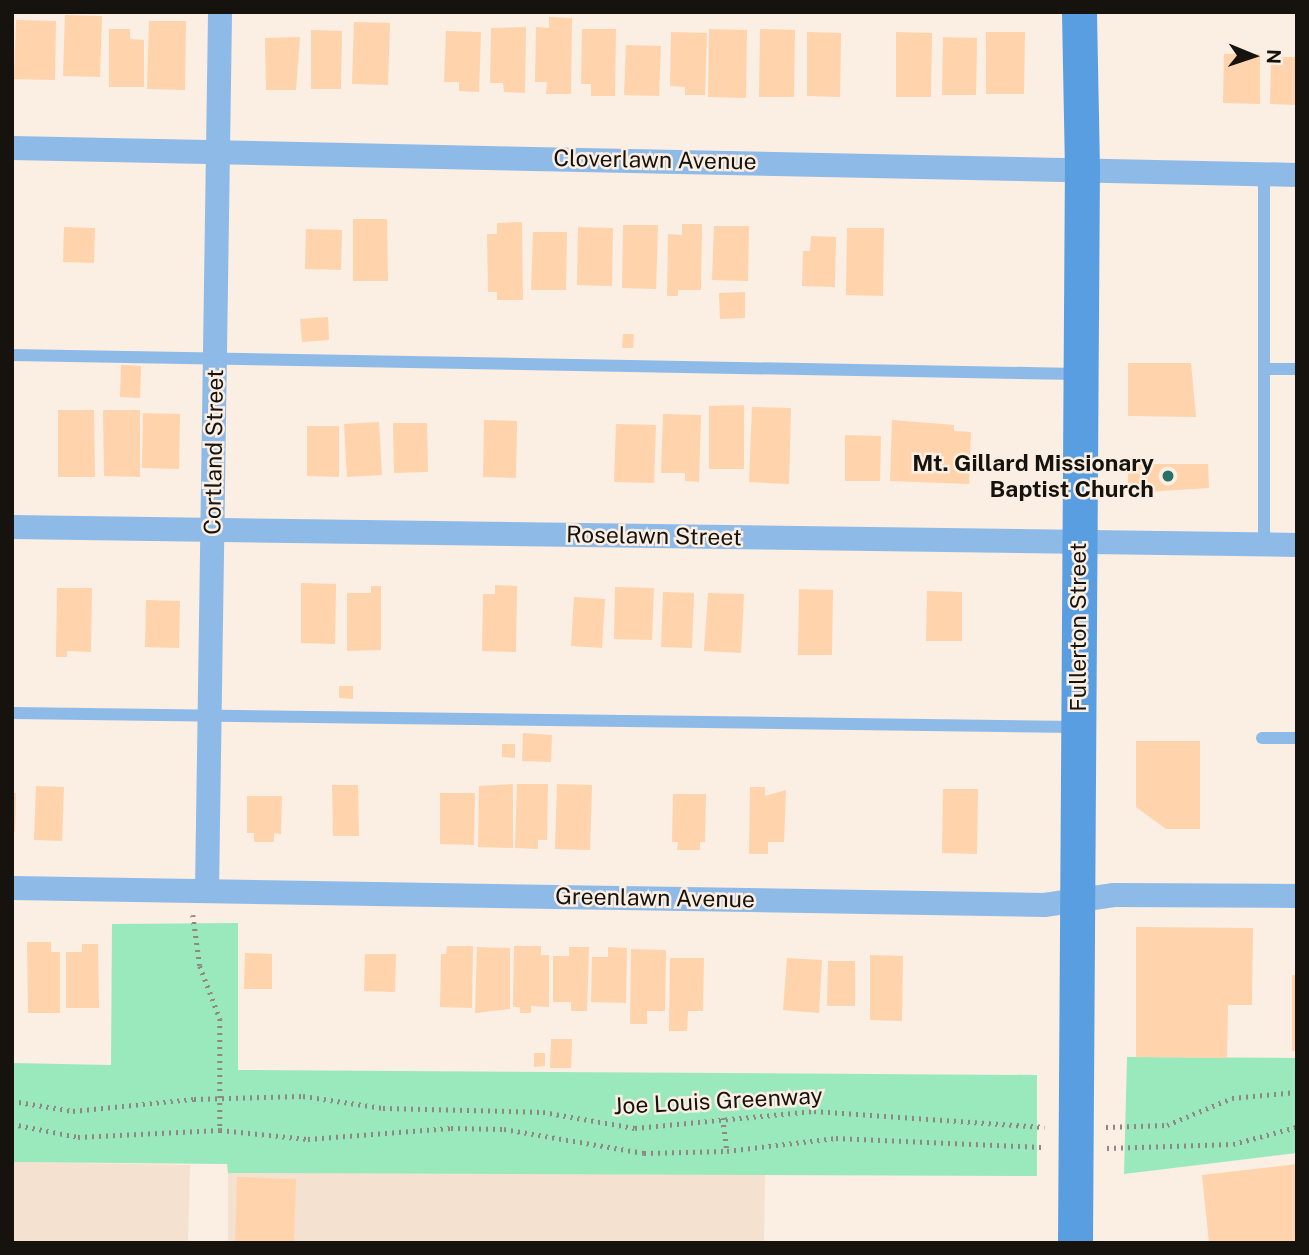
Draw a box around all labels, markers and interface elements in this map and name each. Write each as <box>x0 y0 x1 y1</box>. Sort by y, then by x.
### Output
north arrow <box>1218 21 1288 91</box>
text: N <box>1263 49 1285 65</box>
street label: Cloverlawn Avenue <box>553 144 757 176</box>
street label: Cortland Street <box>199 369 229 535</box>
place label: Mt. Gillard Missionary Baptist Church <box>912 449 1154 503</box>
marker: Mt. Gillard Missionary Baptist Church <box>1160 468 1176 484</box>
street label: Roselawn Street <box>566 521 742 551</box>
street label: Fullerton Street <box>1064 542 1092 712</box>
street label: Greenlawn Avenue <box>555 882 755 914</box>
street label: Joe Louis Greenway <box>613 1082 823 1120</box>

